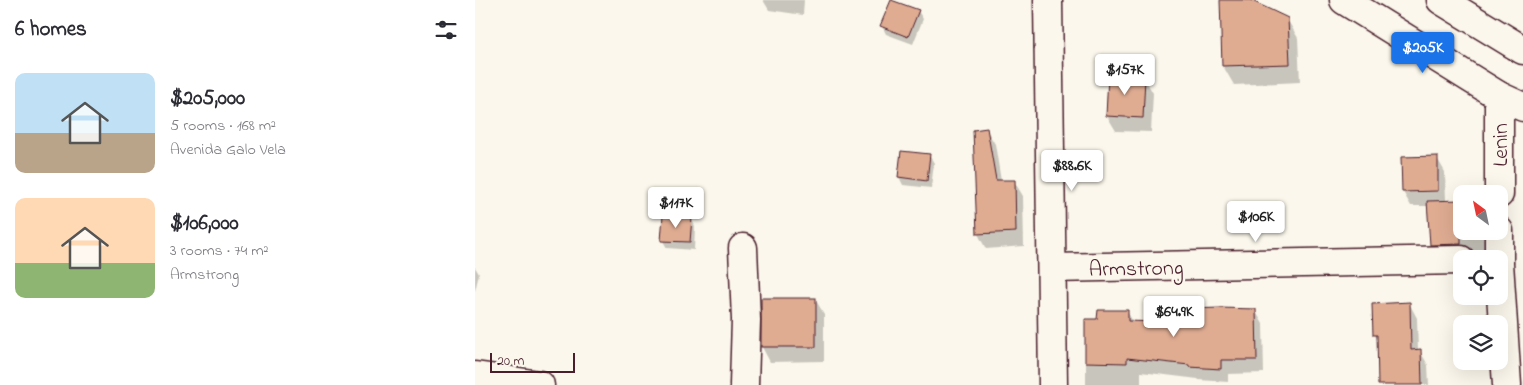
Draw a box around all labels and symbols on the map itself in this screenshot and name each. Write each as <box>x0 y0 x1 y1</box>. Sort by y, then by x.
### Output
pin: $205K <box>1388 32 1458 74</box>
pin: $157K <box>1090 54 1160 96</box>
street label: Lenin <box>1486 123 1518 167</box>
pin: $88.6K <box>1031 150 1113 192</box>
north arrow <box>1453 185 1507 240</box>
pin: $117K <box>641 186 711 229</box>
pin: $106K <box>1221 200 1291 243</box>
street label: Armstrong <box>1088 253 1184 288</box>
pin: $64.9K <box>1133 296 1215 338</box>
scale bar <box>490 350 575 373</box>

